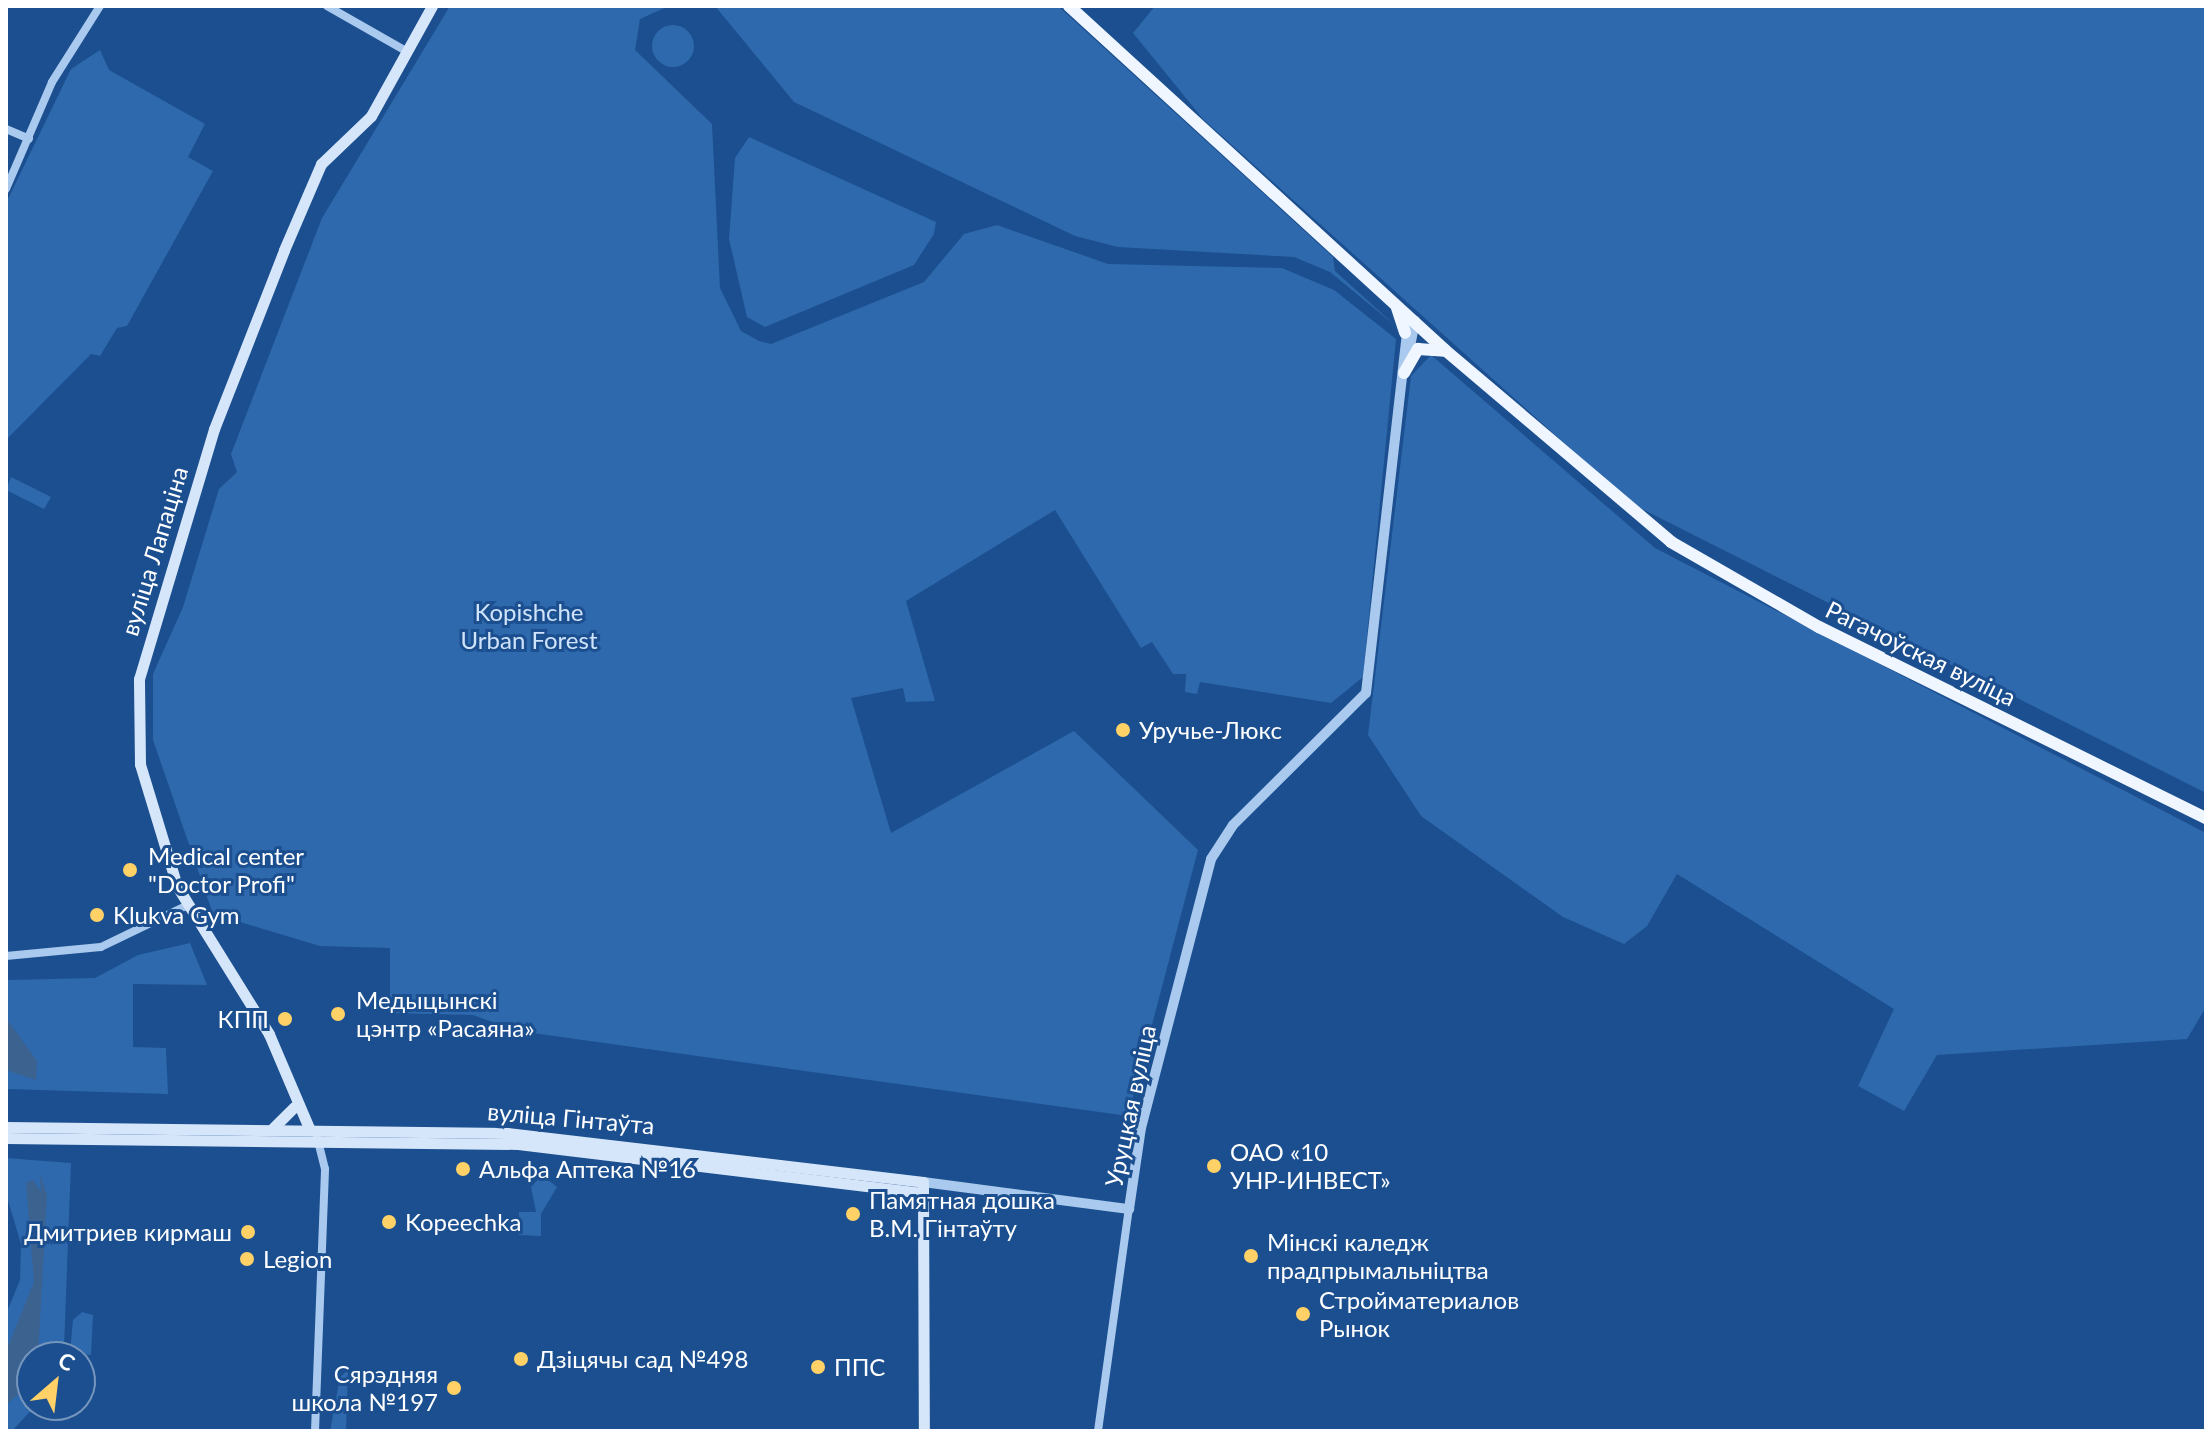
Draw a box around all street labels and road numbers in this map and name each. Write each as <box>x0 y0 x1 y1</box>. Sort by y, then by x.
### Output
street label: вуліца Лапаціна <box>115 463 193 639</box>
street label: Рагачоўская вуліца <box>1821 594 2021 712</box>
street label: Уруцкая вуліца <box>1099 1022 1161 1190</box>
street label: вуліца Гінтаўта <box>486 1096 656 1140</box>

